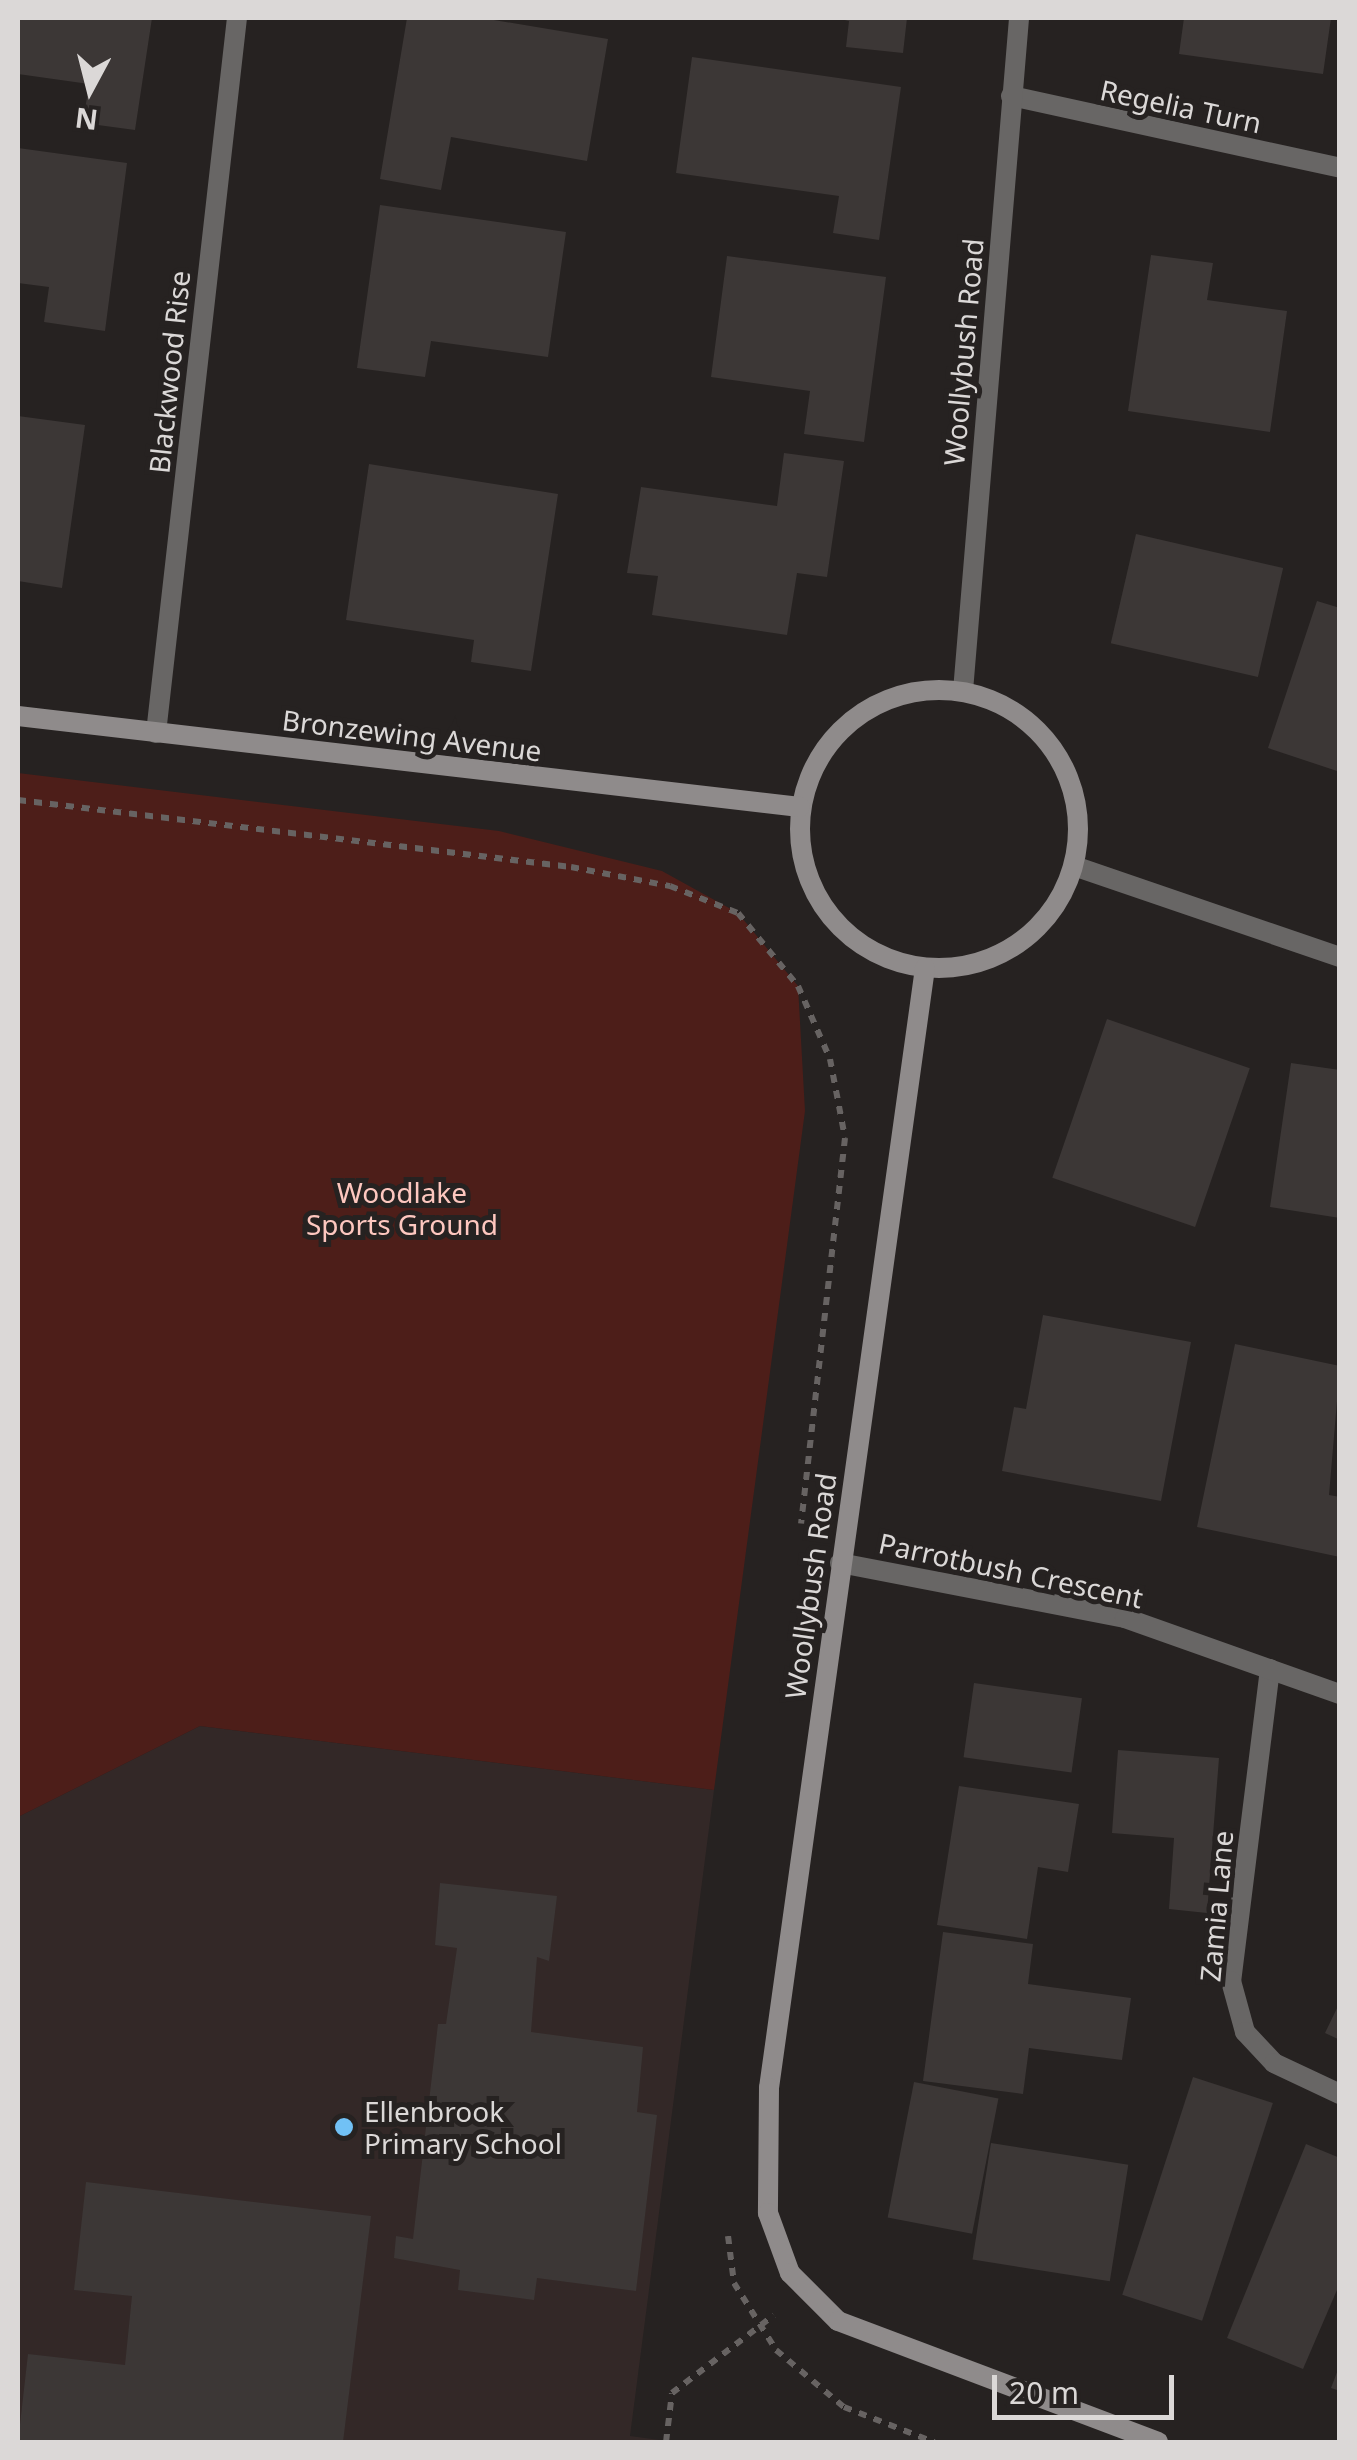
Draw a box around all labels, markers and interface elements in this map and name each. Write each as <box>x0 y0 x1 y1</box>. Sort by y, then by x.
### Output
north arrow <box>40 40 140 140</box>
street label: Regelia Turn <box>1097 73 1265 139</box>
text: N <box>73 100 100 140</box>
street label: Woollybush Road <box>936 237 990 467</box>
street label: Blackwood Rise <box>142 269 196 475</box>
street label: Bronzewing Avenue <box>280 702 544 768</box>
park label: Woodlake Sports Ground <box>306 1175 498 1241</box>
street label: Woollybush Road <box>778 1471 842 1701</box>
street label: Parrotbush Crescent <box>876 1526 1146 1614</box>
street label: Zamia Lane <box>1193 1829 1239 1983</box>
place label: Ellenbrook Primary School <box>364 2094 562 2160</box>
marker: Ellenbrook Primary School <box>333 2116 355 2138</box>
scale bar <box>997 2355 1180 2417</box>
text: 20 m <box>1009 2372 1079 2413</box>

